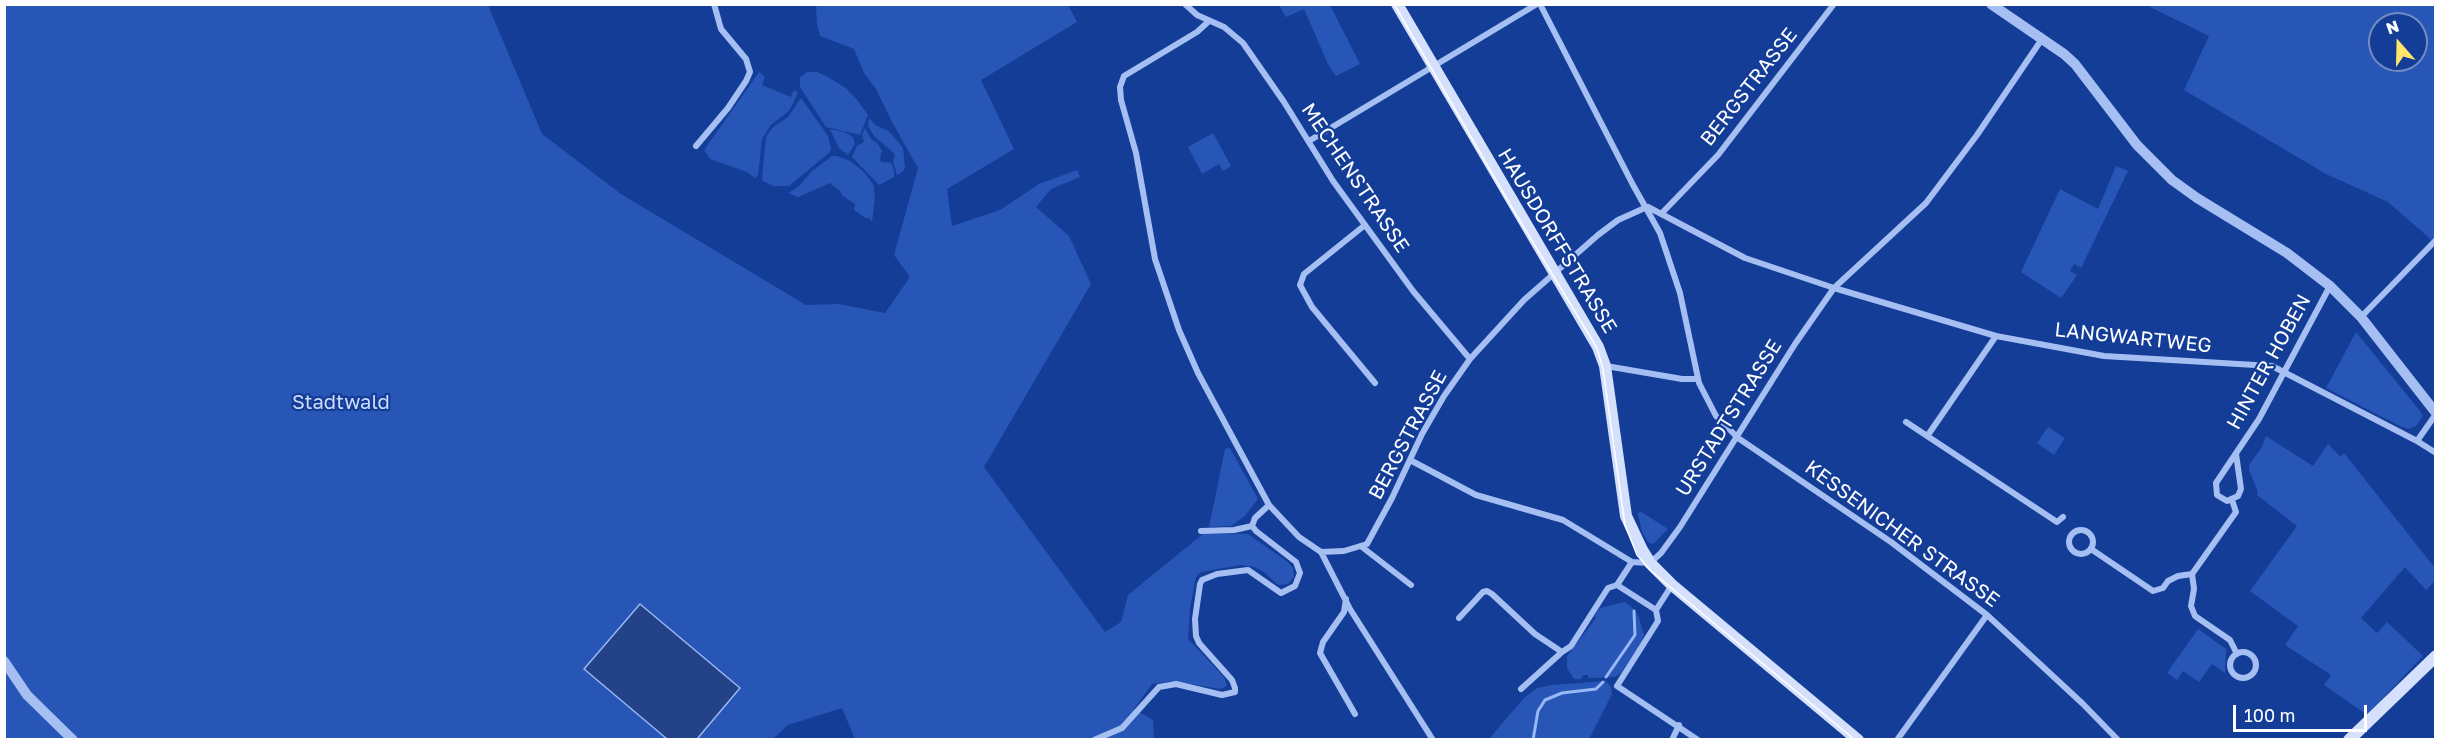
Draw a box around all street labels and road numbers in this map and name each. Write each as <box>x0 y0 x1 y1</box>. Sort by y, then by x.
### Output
street label: BERGSTRASSE <box>1696 23 1802 151</box>
street label: MECHENSTRASSE <box>1296 99 1414 257</box>
street label: HAUSDORFFSTRASSE <box>1492 144 1622 338</box>
street label: HINTER HOBEN <box>2222 290 2316 434</box>
street label: LANGWARTWEG <box>2053 318 2213 358</box>
street label: URSTADTSTRASSE <box>1671 335 1787 501</box>
street label: BERGSTRASSE <box>1364 366 1452 504</box>
street label: KESSENICHER STRASSE <box>1800 455 2004 613</box>

